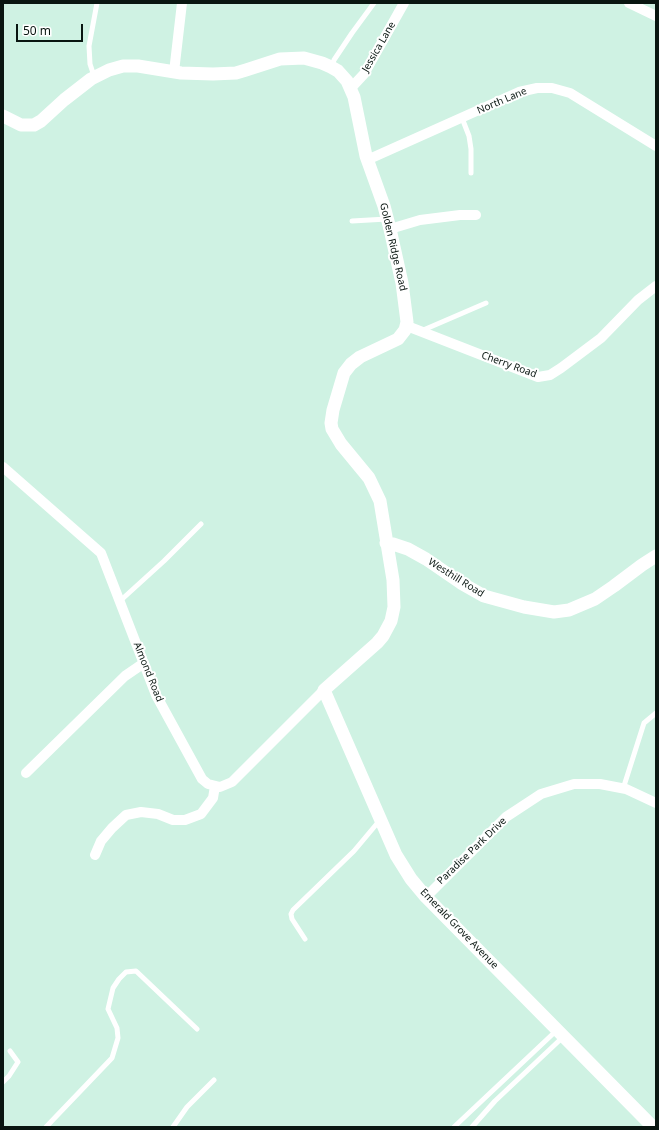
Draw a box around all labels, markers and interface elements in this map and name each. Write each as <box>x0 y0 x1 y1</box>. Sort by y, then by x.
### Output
scale bar <box>18 16 85 42</box>
street label: Jessica Lane <box>360 20 398 74</box>
text: 50 m <box>23 22 51 39</box>
street label: North Lane <box>475 85 529 117</box>
street label: Golden Ridge Road <box>377 202 409 292</box>
street label: Cherry Road <box>480 349 538 381</box>
street label: Westhill Road <box>426 556 486 600</box>
street label: Almond Road <box>131 640 165 704</box>
street label: Paradise Park Drive <box>435 815 509 887</box>
street label: Emerald Grove Avenue <box>418 886 500 972</box>

